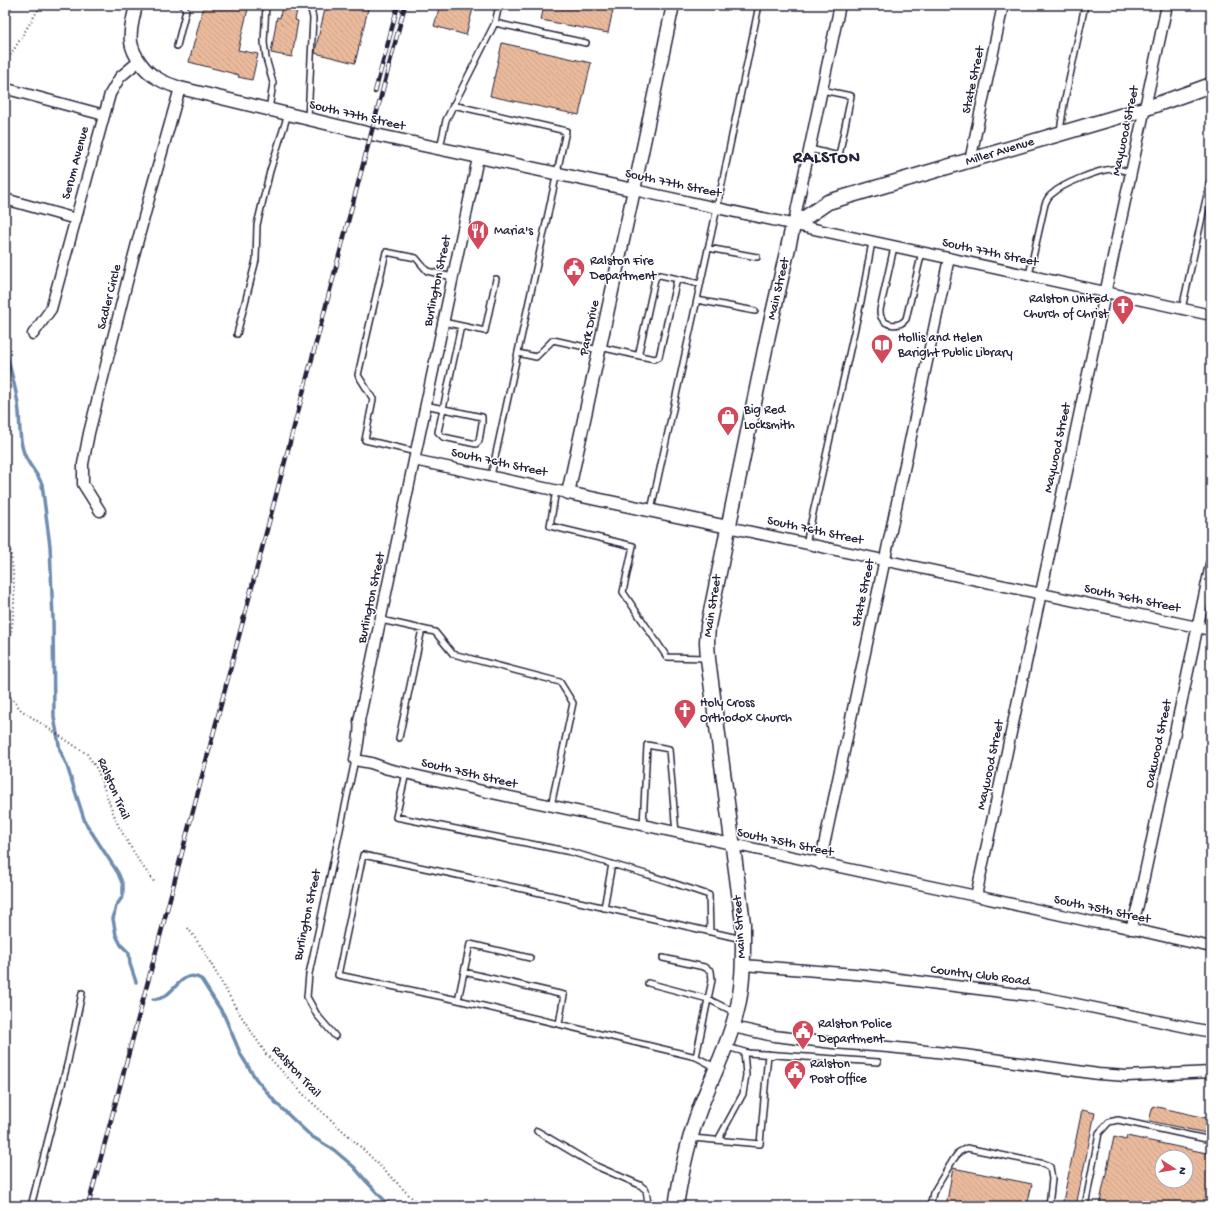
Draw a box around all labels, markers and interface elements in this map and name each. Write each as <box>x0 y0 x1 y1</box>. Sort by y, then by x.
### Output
street label: State Street <box>960 43 989 115</box>
street label: Maywood Street <box>1109 83 1143 177</box>
street label: South 77th Street <box>308 98 408 135</box>
street label: Serum Avenue <box>59 125 93 201</box>
street label: Miller Avenue <box>964 134 1036 170</box>
district label: RALSTON <box>792 149 861 169</box>
street label: South 77th Street <box>624 166 724 202</box>
restaurant icon: Maria's <box>465 218 491 251</box>
place label: Maria's <box>494 224 534 239</box>
street label: Burlington Street <box>421 233 455 329</box>
street label: South 77th Street <box>941 235 1041 271</box>
place label: Ralston Fire Department <box>589 254 658 284</box>
public building icon: Ralston Fire Department <box>561 255 587 288</box>
street label: Main Street <box>765 255 794 321</box>
street label: Sadler Circle <box>95 263 125 331</box>
place label: Ralston United Church of Christ <box>1023 292 1110 322</box>
church icon: Ralston United Church of Christ <box>1110 293 1136 326</box>
street label: Park Drive <box>577 299 603 358</box>
place label: Hollis and Helen Baright Public Library <box>897 331 1013 361</box>
library icon: Hollis and Helen Baright Public Library <box>869 332 895 365</box>
street label: Maywood Street <box>1041 400 1075 494</box>
place label: Big Red Locksmith <box>743 403 795 433</box>
shop icon: Big Red Locksmith <box>715 404 741 437</box>
street label: South 76th Street <box>450 446 550 481</box>
street label: South 76th Street <box>766 514 866 549</box>
street label: Burlington Street <box>355 550 389 646</box>
street label: State Street <box>850 556 879 628</box>
street label: Main Street <box>701 572 726 638</box>
street label: South 76th Street <box>1083 582 1183 617</box>
place label: Holy Cross Orthodox Church <box>700 696 792 726</box>
church icon: Holy Cross Orthodox Church <box>672 697 698 730</box>
street label: Oakwood Street <box>1142 697 1176 789</box>
street label: Maywood Street <box>974 717 1008 811</box>
street label: Ralston Trail <box>93 756 133 822</box>
street label: South 75th Street <box>420 756 520 793</box>
street label: South 75th Street <box>736 825 836 861</box>
street label: Burlington Street <box>291 867 325 963</box>
street label: South 75th Street <box>1053 892 1153 928</box>
street label: Main Street <box>730 893 750 959</box>
street label: Country Club Road <box>930 962 1032 990</box>
place label: Ralston Police Department <box>817 1017 892 1047</box>
public building icon: Ralston Police Department <box>790 1018 816 1051</box>
street label: Ralston Trail <box>268 1043 324 1101</box>
place label: Ralston Post Office <box>809 1057 867 1087</box>
public building icon: Ralston Post Office <box>782 1058 808 1091</box>
north arrow <box>1154 1149 1194 1189</box>
text: N <box>1175 1166 1188 1175</box>

